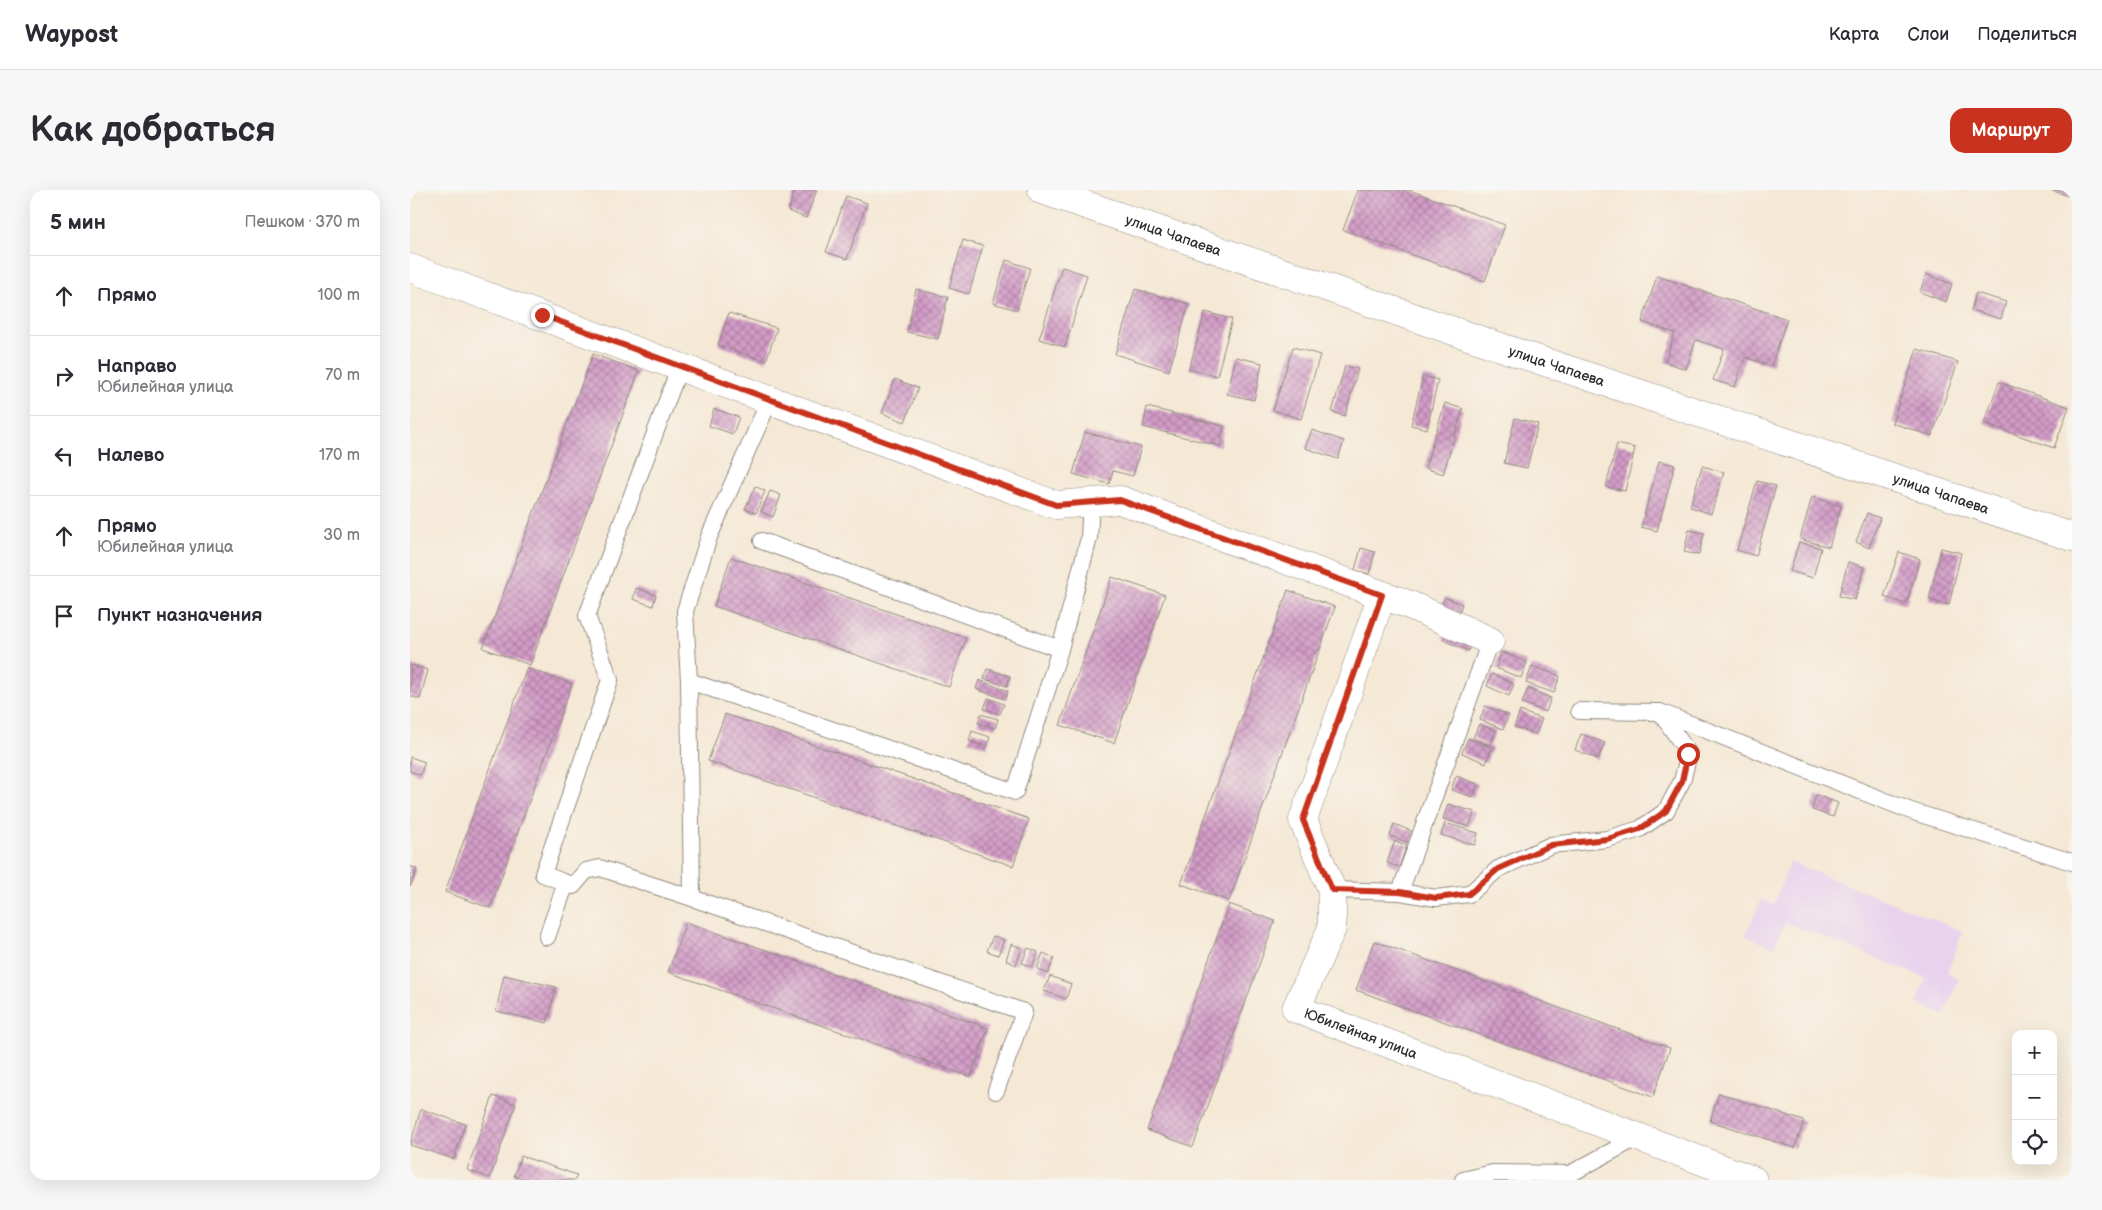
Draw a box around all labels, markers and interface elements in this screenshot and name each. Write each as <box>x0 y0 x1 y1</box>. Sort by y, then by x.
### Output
text: Waypost <box>25 20 118 49</box>
text: Карта <box>1829 24 1879 45</box>
text: Слои <box>1907 24 1949 45</box>
text: Поделиться <box>1977 24 2077 45</box>
button: Маршрут <box>1950 108 2072 153</box>
text: Как добраться <box>30 109 276 152</box>
text: 5 мин <box>50 210 106 235</box>
street label: улица Чапаева <box>1123 211 1224 259</box>
text: Пешком · 370 m <box>245 213 360 232</box>
icon: ahead <box>50 282 78 310</box>
text: Прямо <box>97 284 157 307</box>
text: 100 m <box>317 286 360 305</box>
route end <box>531 304 554 327</box>
street label: улица Чапаева <box>1507 342 1608 390</box>
text: Направо <box>97 355 177 378</box>
icon: right <box>50 362 78 390</box>
text: 70 m <box>325 366 360 385</box>
text: Юбилейная улица <box>97 378 234 397</box>
icon: left <box>50 442 78 470</box>
text: Налево <box>97 444 164 467</box>
text: 170 m <box>319 446 360 465</box>
street label: улица Чапаева <box>1891 470 1992 518</box>
text: Прямо <box>97 515 157 538</box>
icon: ahead <box>50 522 78 550</box>
text: 30 m <box>323 526 360 545</box>
text: Юбилейная улица <box>97 538 234 557</box>
icon: arrive <box>50 602 78 630</box>
text: Пункт назначения <box>97 604 262 627</box>
route start <box>1677 743 1700 766</box>
street label: Юбилейная улица <box>1302 1004 1420 1062</box>
map controls <box>2012 1030 2057 1165</box>
button: + <box>2012 1030 2057 1075</box>
button: − <box>2012 1075 2057 1120</box>
button: locate <box>2012 1120 2057 1165</box>

